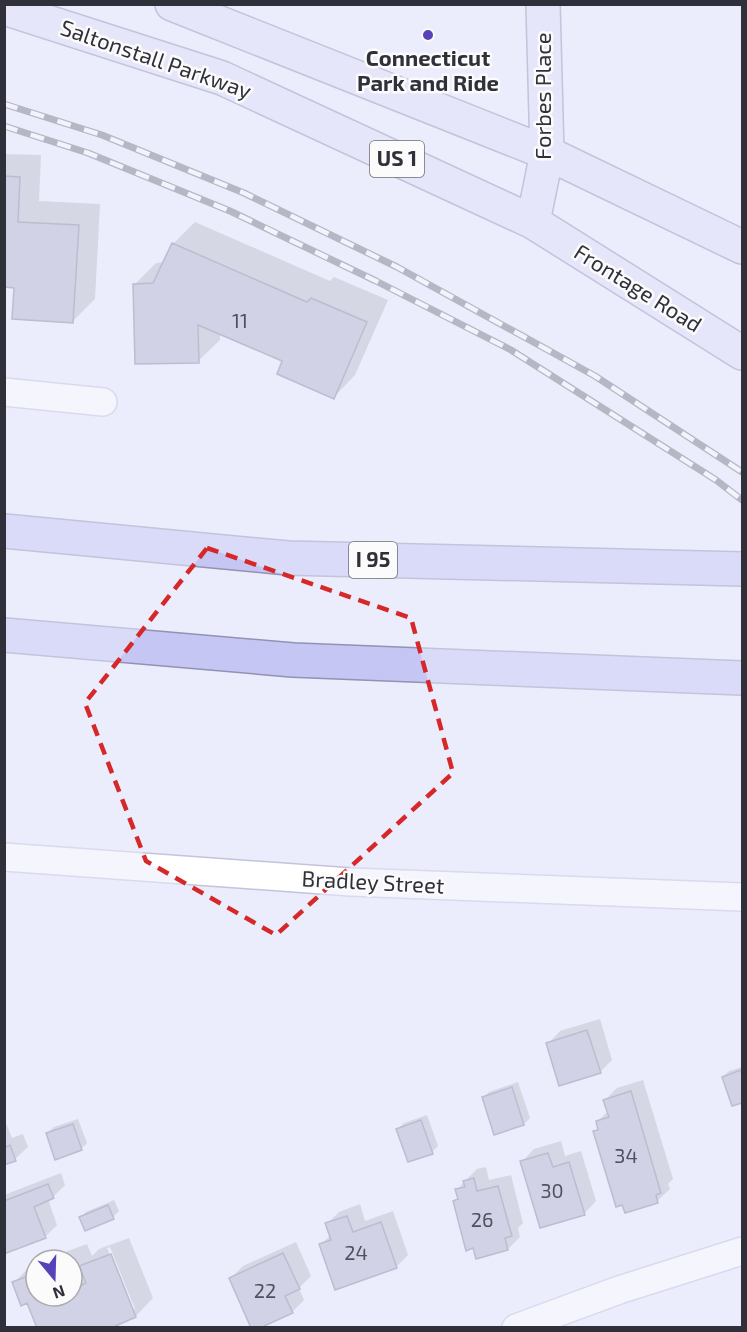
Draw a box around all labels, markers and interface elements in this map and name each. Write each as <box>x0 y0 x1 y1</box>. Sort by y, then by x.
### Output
street label: Saltonstall Parkway <box>57 13 256 103</box>
marker: Connecticut Park and Ride <box>421 28 435 42</box>
street label: Forbes Place <box>529 32 555 160</box>
place label: Connecticut Park and Ride <box>357 44 499 95</box>
road number: US 1 <box>370 141 424 177</box>
street label: Frontage Road <box>570 238 707 337</box>
house number: 11 <box>232 308 248 332</box>
road number: I 95 <box>349 542 397 578</box>
street label: Bradley Street <box>301 864 445 898</box>
house number: 34 <box>614 1143 638 1167</box>
house number: 30 <box>540 1178 564 1202</box>
house number: 26 <box>471 1207 493 1231</box>
house number: 24 <box>344 1240 368 1264</box>
north arrow <box>24 1248 84 1308</box>
house number: 22 <box>254 1278 276 1302</box>
text: N <box>50 1282 68 1304</box>

